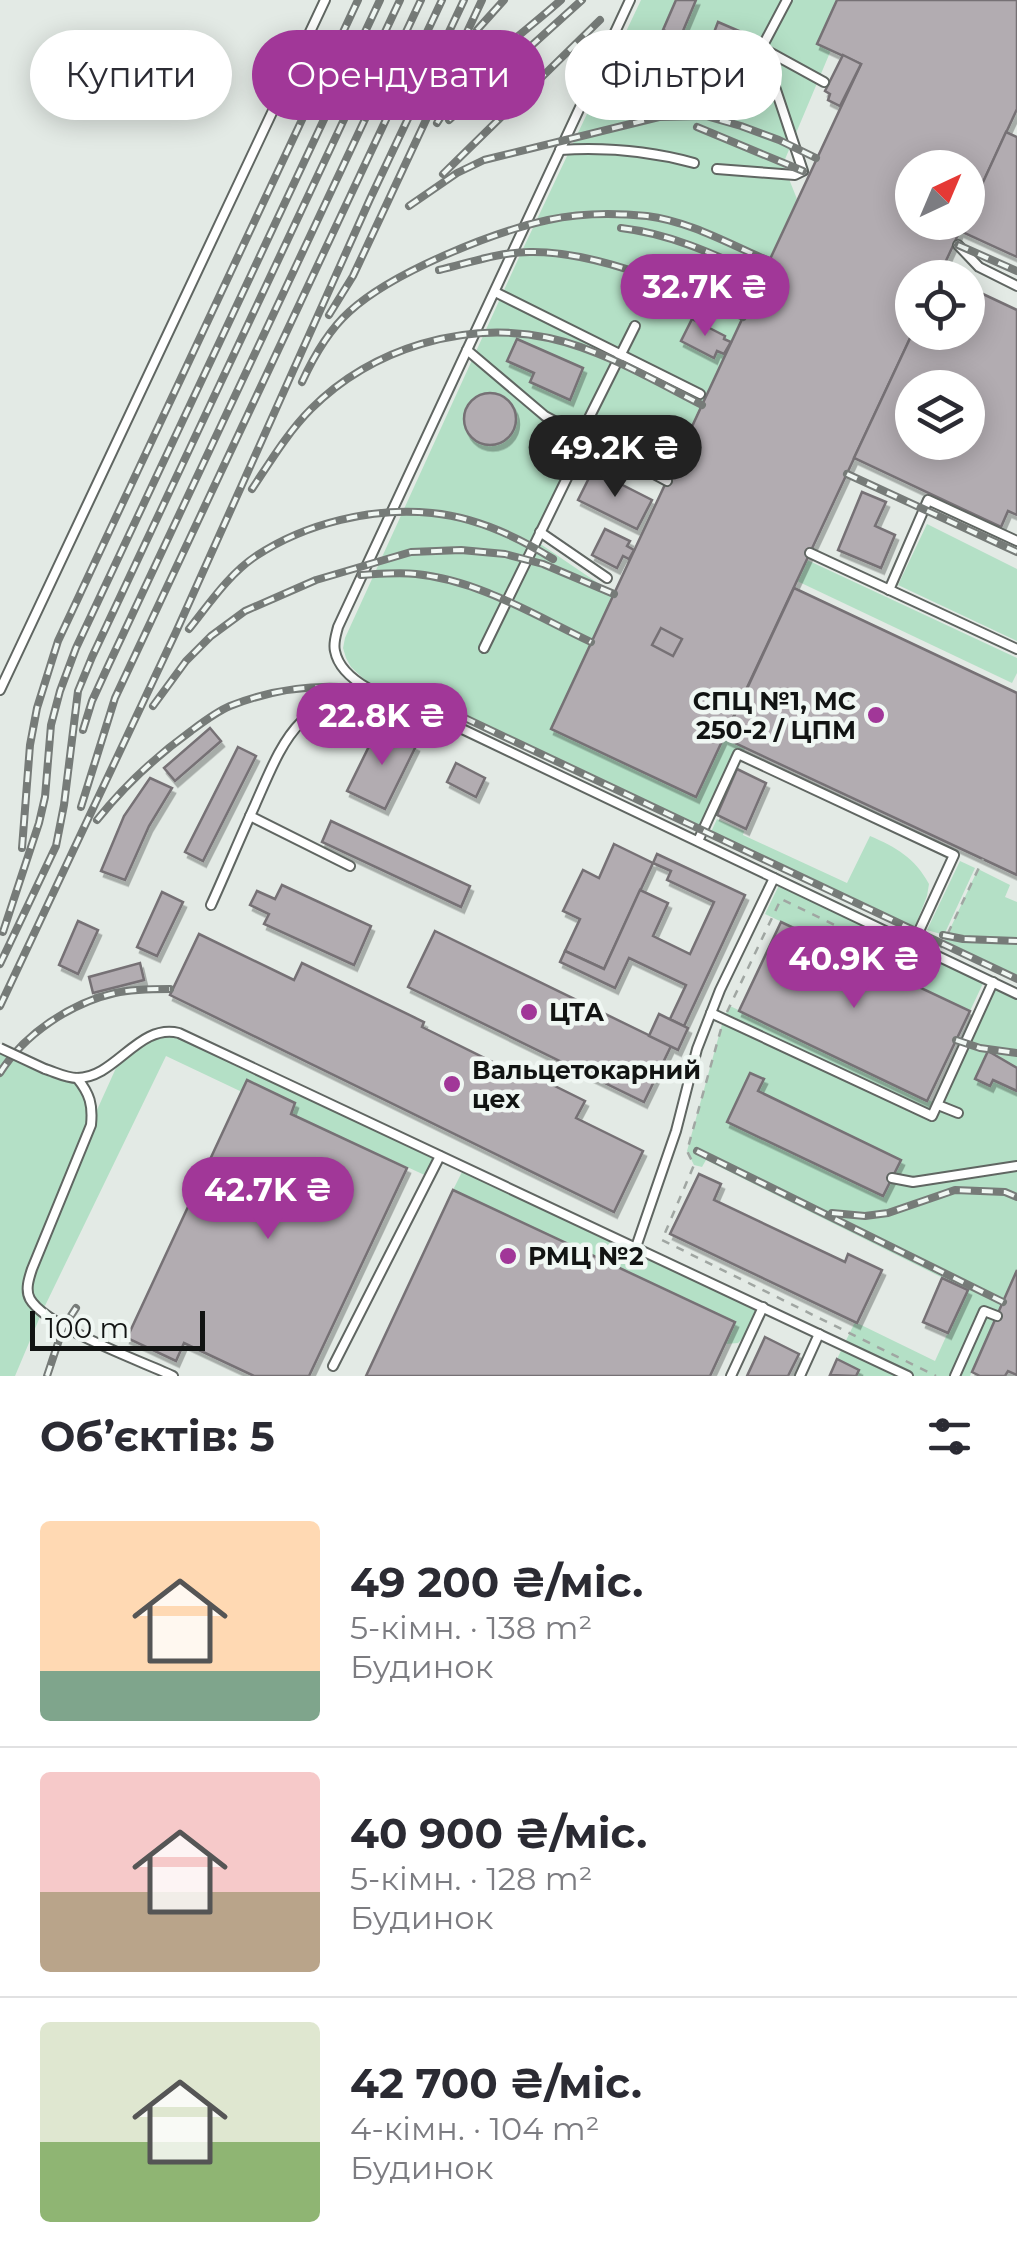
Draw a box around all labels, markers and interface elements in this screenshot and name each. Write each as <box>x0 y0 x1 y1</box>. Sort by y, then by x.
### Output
chip: Купити <box>30 30 232 120</box>
chip: Орендувати <box>252 30 545 120</box>
chip: Фільтри <box>565 30 782 120</box>
north arrow <box>895 150 985 240</box>
map controls <box>895 150 985 460</box>
pin: 32.7K ₴ <box>613 254 797 339</box>
button: locate <box>895 260 985 350</box>
text: 32.7K ₴ <box>643 267 767 306</box>
button: layers <box>895 370 985 460</box>
pin: 49.2K ₴ <box>523 415 707 500</box>
text: 49.2K ₴ <box>551 428 679 467</box>
pin: 22.8K ₴ <box>290 683 474 768</box>
place label: СПЦ №1, МС 250-2 / ЦПМ <box>693 686 856 745</box>
text: 22.8K ₴ <box>318 696 446 735</box>
marker: СПЦ №1, МС 250-2 / ЦПМ <box>865 704 887 726</box>
pin: 40.9K ₴ <box>762 926 946 1011</box>
text: 40.9K ₴ <box>788 939 920 978</box>
place label: ЦТА <box>549 997 604 1027</box>
marker: ЦТА <box>518 1001 540 1023</box>
place label: Вальцетокарний цех <box>472 1055 701 1114</box>
marker: Вальцетокарний цех <box>441 1073 463 1095</box>
pin: 42.7K ₴ <box>176 1157 360 1242</box>
text: 42.7K ₴ <box>204 1170 332 1209</box>
place label: РМЦ №2 <box>528 1241 644 1271</box>
marker: РМЦ №2 <box>497 1245 519 1267</box>
scale bar <box>30 1306 205 1350</box>
text: 100 m <box>45 1311 129 1345</box>
icon: filters <box>922 1409 977 1464</box>
text: Об’єктів: 5 <box>40 1410 275 1462</box>
text: 49 200 ₴/міс. <box>350 1556 643 1608</box>
icon: home <box>120 1561 240 1681</box>
text: 5-кімн. · 138 m² <box>350 1608 592 1647</box>
text: Будинок <box>350 1647 493 1686</box>
text: 40 900 ₴/міс. <box>350 1807 647 1859</box>
icon: home <box>120 1812 240 1932</box>
text: 5-кімн. · 128 m² <box>350 1859 592 1898</box>
text: Будинок <box>350 1898 493 1937</box>
text: 42 700 ₴/міс. <box>350 2057 642 2109</box>
icon: home <box>120 2062 240 2182</box>
text: 4-кімн. · 104 m² <box>350 2109 600 2148</box>
text: Будинок <box>350 2148 493 2187</box>

